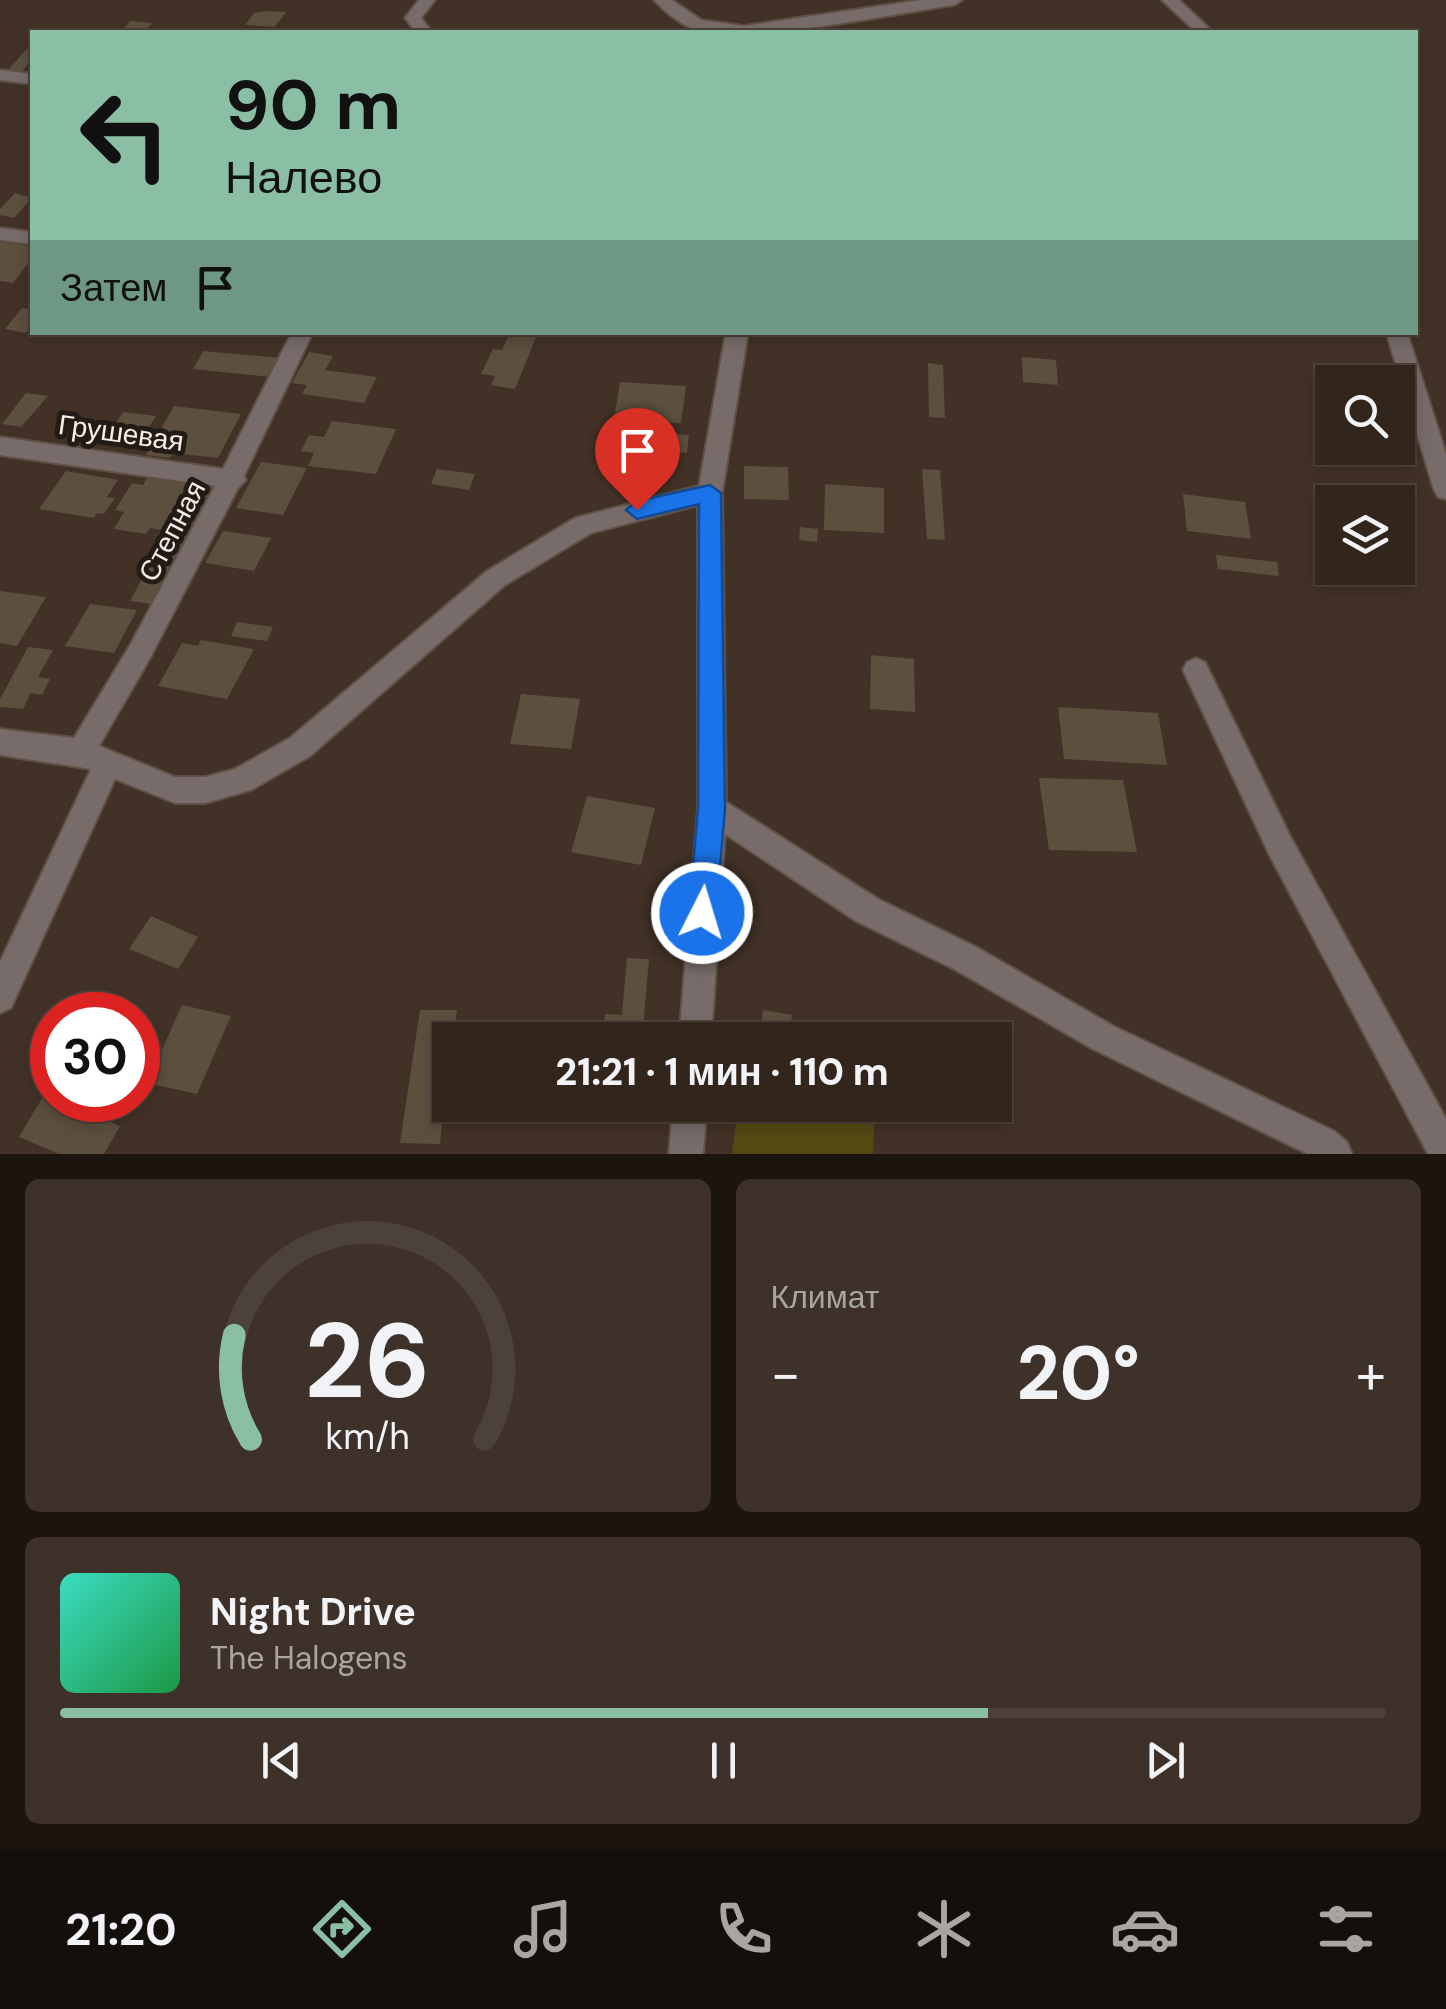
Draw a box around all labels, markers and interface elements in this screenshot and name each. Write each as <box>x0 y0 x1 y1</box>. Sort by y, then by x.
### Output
text: 90 m <box>225 60 401 151</box>
icon: left <box>60 70 190 200</box>
text: Налево <box>225 148 382 207</box>
icon: arrive <box>188 260 243 315</box>
text: Затем <box>60 263 168 313</box>
map controls <box>1315 365 1415 585</box>
button: search <box>1315 365 1415 465</box>
street label: Грушевая <box>56 406 186 460</box>
pin <box>595 408 680 511</box>
icon: arrive <box>610 423 665 478</box>
street label: Степная <box>130 474 214 588</box>
button: layers <box>1315 485 1415 585</box>
position arrow <box>650 861 754 965</box>
speed limit sign: 30 <box>30 992 160 1122</box>
text: 21:21 · 1 мин · 110 m <box>555 1047 889 1097</box>
text: Климат <box>771 1276 879 1318</box>
text: 26 <box>305 1294 431 1429</box>
text: 20° <box>1017 1325 1140 1422</box>
text: − <box>771 1338 801 1410</box>
text: + <box>1356 1338 1386 1410</box>
text: km/h <box>326 1414 410 1460</box>
text: Night Drive <box>210 1587 416 1637</box>
text: The Halogens <box>210 1637 408 1679</box>
icon: previous <box>254 1733 309 1788</box>
icon: pause <box>696 1733 751 1788</box>
icon: next <box>1138 1733 1193 1788</box>
icon: directions <box>307 1894 377 1964</box>
icon: music <box>508 1894 578 1964</box>
icon: phone <box>709 1894 779 1964</box>
icon: climate <box>909 1894 979 1964</box>
icon: car <box>1110 1894 1180 1964</box>
icon: filters <box>1311 1894 1381 1964</box>
text: 21:20 <box>65 1900 177 1959</box>

